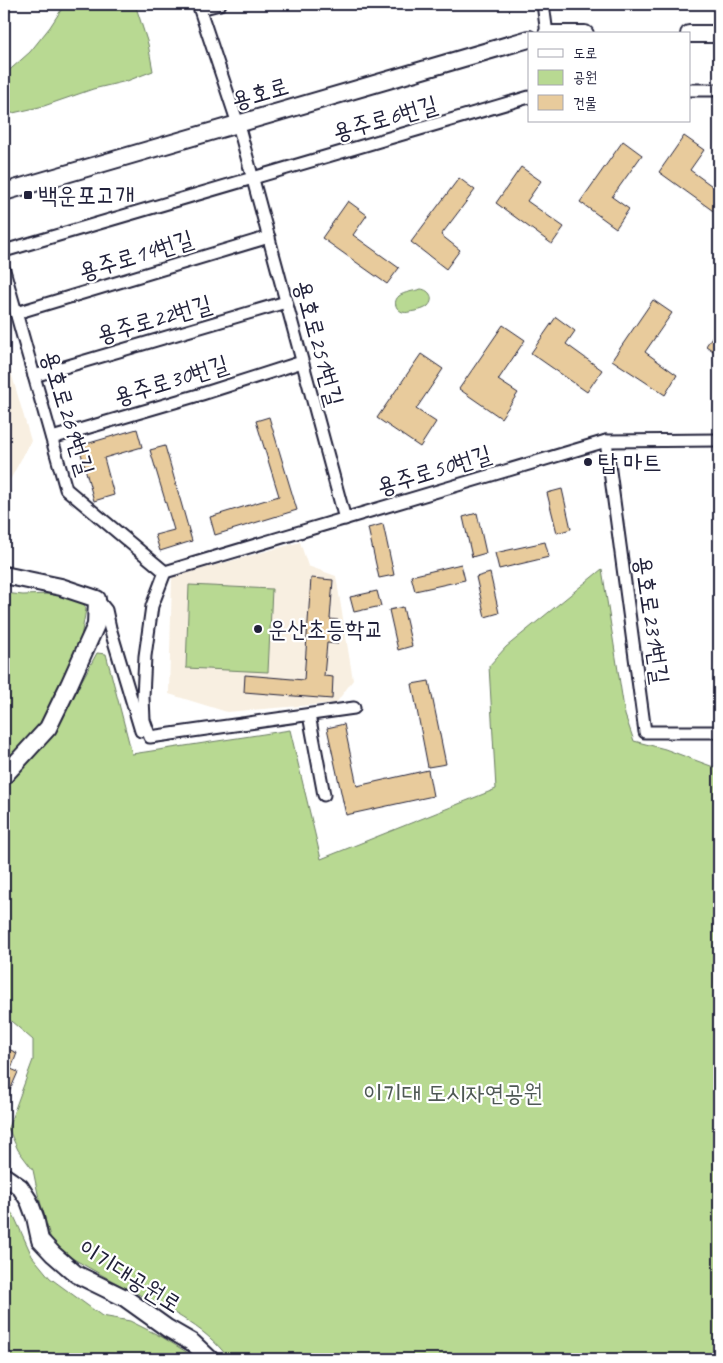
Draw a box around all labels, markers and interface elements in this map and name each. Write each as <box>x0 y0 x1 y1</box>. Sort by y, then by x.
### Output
legend <box>528 32 690 122</box>
text: 도로 <box>573 44 597 63</box>
text: 공원 <box>573 68 597 87</box>
street label: 용호로 <box>228 71 292 115</box>
street label: 용주로6번길 <box>329 89 441 147</box>
text: 건물 <box>573 94 597 113</box>
place label: 백운포고개 <box>38 180 135 210</box>
marker: 백운포고개 <box>22 189 34 201</box>
street label: 용주로14번길 <box>75 223 197 287</box>
street label: 용호로251번길 <box>288 277 350 409</box>
street label: 용주로22번길 <box>93 288 215 350</box>
street label: 용호로269번길 <box>35 347 101 479</box>
street label: 용주로30번길 <box>110 348 232 412</box>
street label: 용주로50번길 <box>373 438 495 502</box>
place label: 탑 마트 <box>598 447 662 477</box>
marker: 탑 마트 <box>582 456 594 468</box>
street label: 용호로231번길 <box>628 554 676 686</box>
place label: 운산초등학교 <box>268 614 384 644</box>
marker: 운산초등학교 <box>252 623 264 635</box>
park label: 이기대 도시자연공원 <box>363 1078 543 1108</box>
street label: 이기대공원로 <box>73 1233 187 1319</box>

